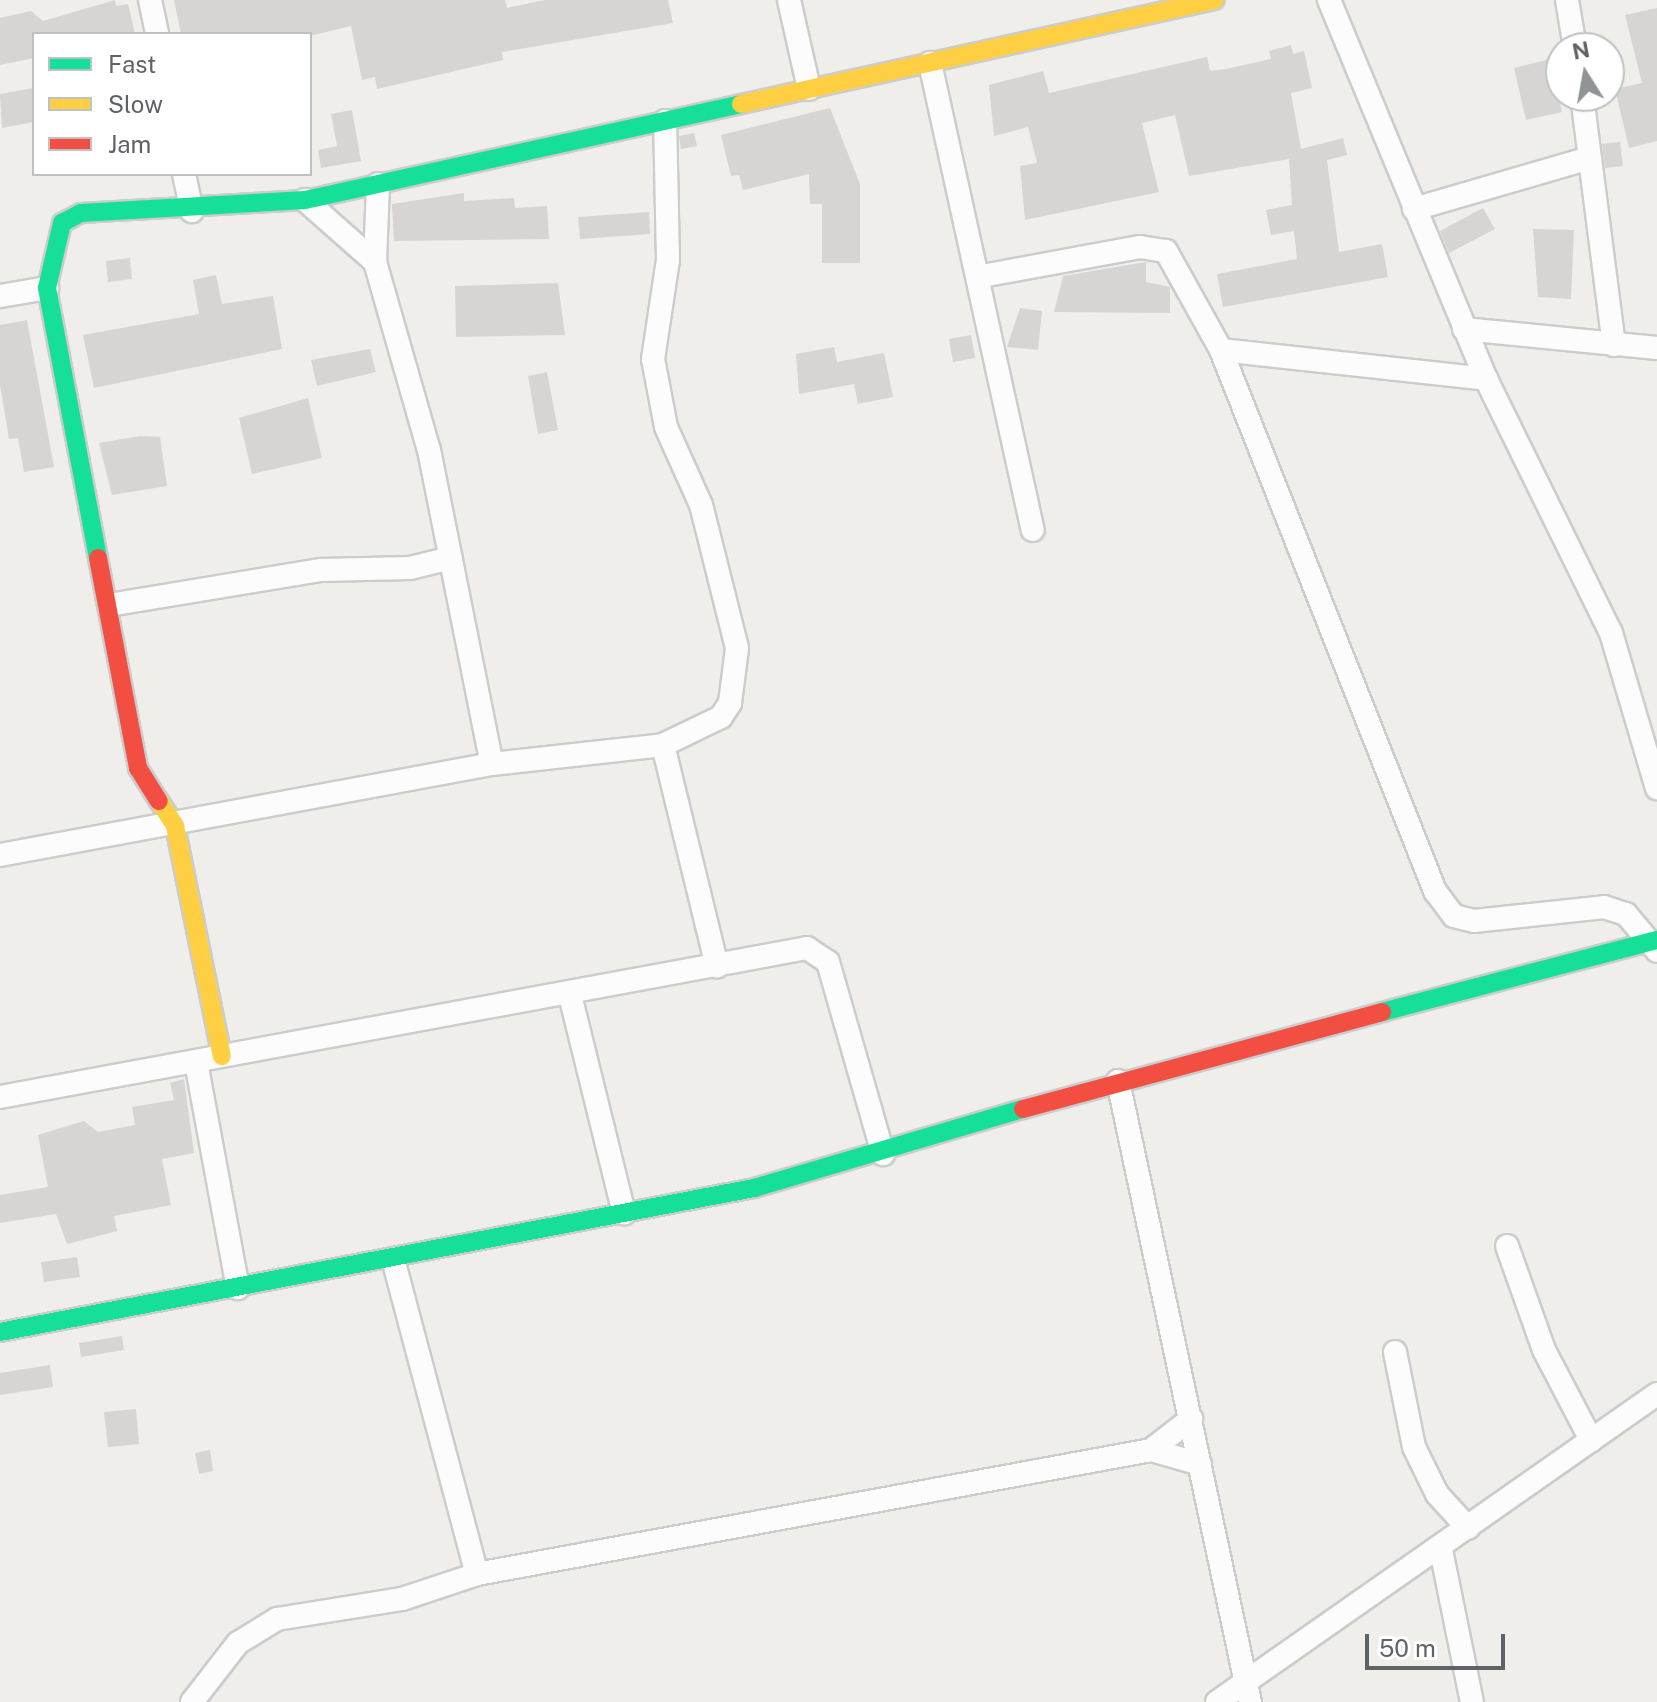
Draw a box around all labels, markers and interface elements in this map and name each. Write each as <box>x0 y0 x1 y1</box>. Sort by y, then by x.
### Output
legend <box>32 32 312 176</box>
north arrow <box>1545 32 1625 112</box>
text: N <box>1570 36 1592 65</box>
text: Fast <box>108 50 156 78</box>
text: Slow <box>108 90 163 118</box>
text: Jam <box>108 130 151 158</box>
scale bar <box>1369 1618 1509 1668</box>
text: 50 m <box>1379 1634 1436 1662</box>

